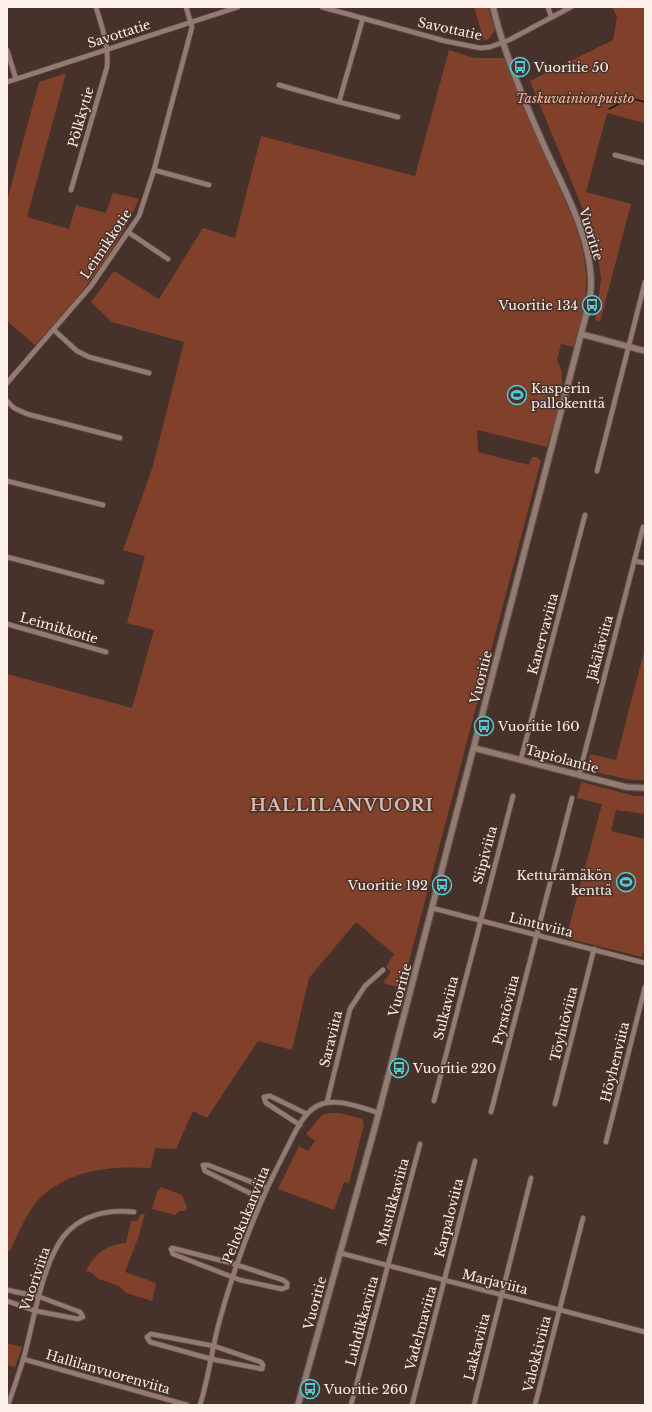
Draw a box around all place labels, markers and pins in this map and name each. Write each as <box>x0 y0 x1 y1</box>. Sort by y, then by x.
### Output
bus stop icon: Vuoritie 50 <box>509 56 531 78</box>
place label: Vuoritie 50 <box>533 59 609 76</box>
bus stop icon: Vuoritie 134 <box>581 294 603 316</box>
place label: Vuoritie 134 <box>497 297 578 314</box>
place label: Kasperin pallokenttä <box>531 380 606 412</box>
sports icon: Kasperin pallokenttä <box>506 384 528 406</box>
bus stop icon: Vuoritie 160 <box>473 715 495 737</box>
place label: Vuoritie 160 <box>497 718 580 735</box>
place label: Ketturämäkön kenttä <box>517 867 613 899</box>
sports icon: Ketturämäkön kenttä <box>615 871 637 893</box>
bus stop icon: Vuoritie 192 <box>431 874 453 896</box>
place label: Vuoritie 192 <box>347 877 428 894</box>
bus stop icon: Vuoritie 220 <box>388 1057 410 1079</box>
place label: Vuoritie 220 <box>412 1060 496 1077</box>
bus stop icon: Vuoritie 260 <box>299 1378 321 1400</box>
place label: Vuoritie 260 <box>323 1381 408 1398</box>

